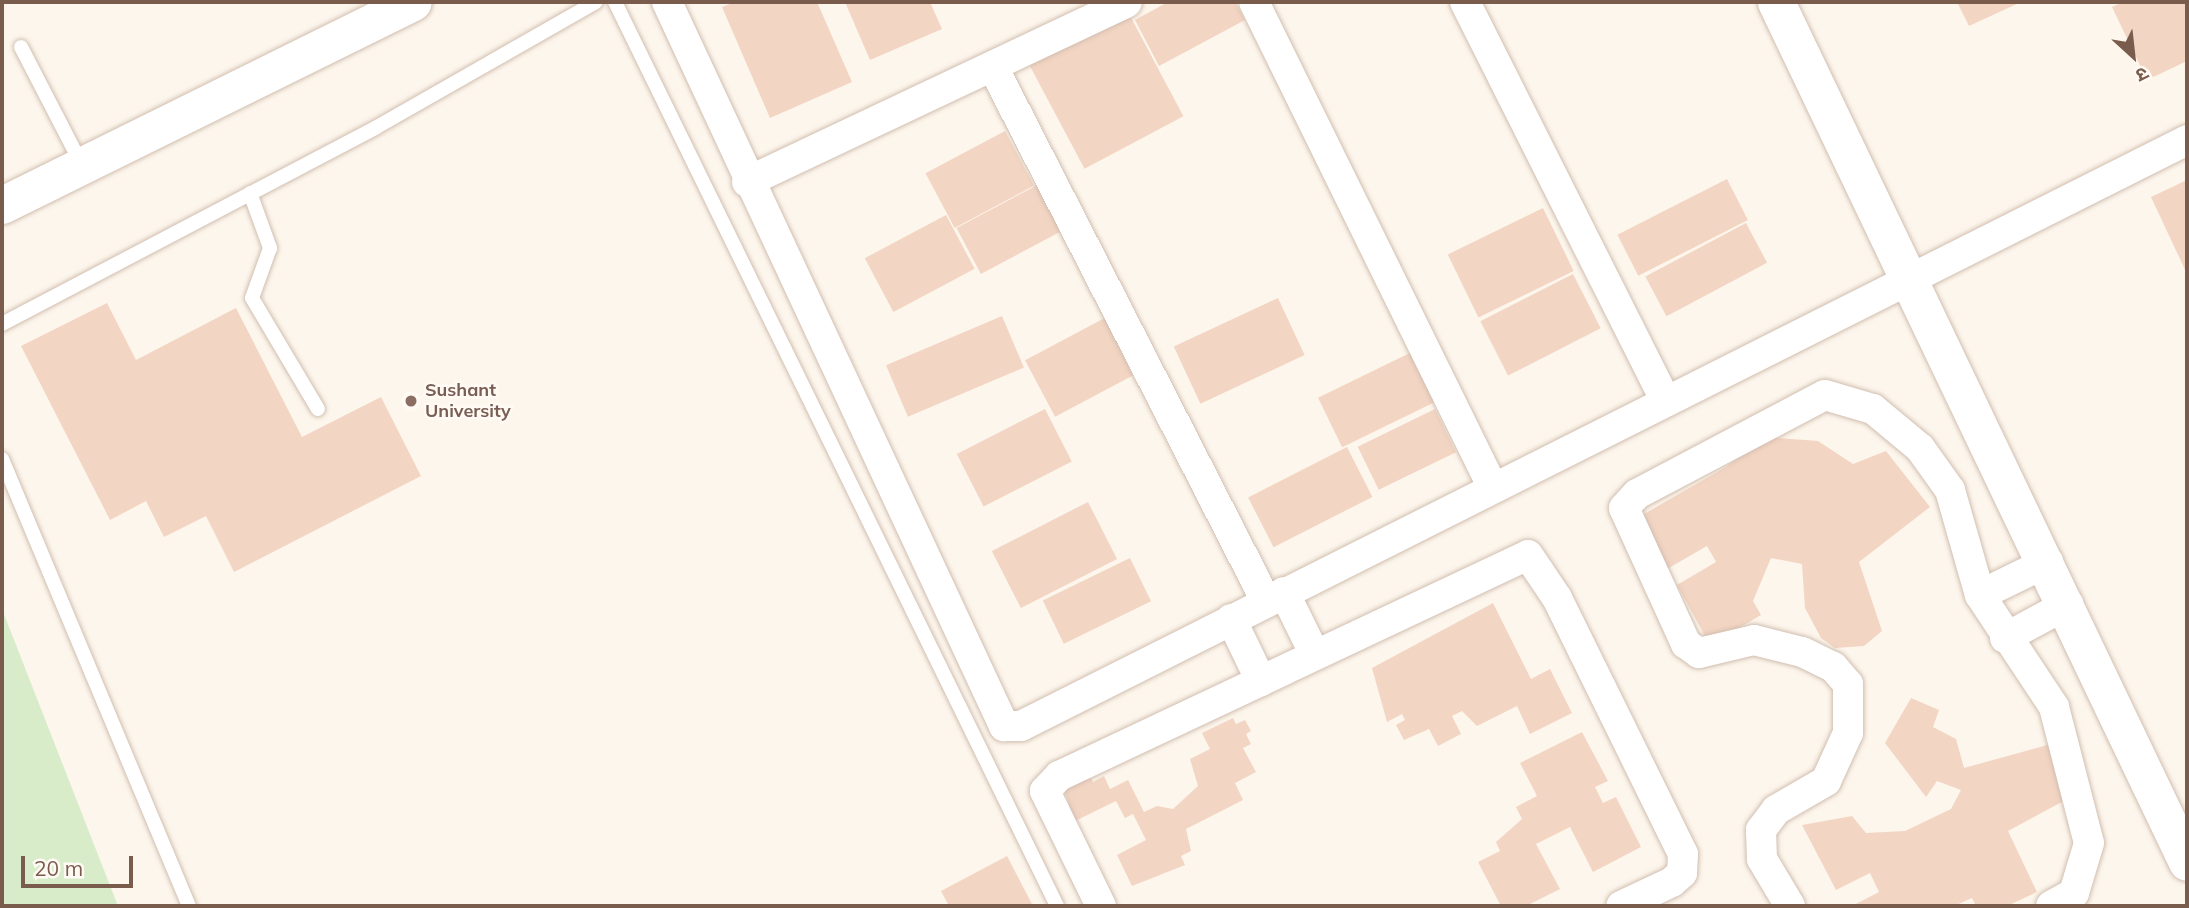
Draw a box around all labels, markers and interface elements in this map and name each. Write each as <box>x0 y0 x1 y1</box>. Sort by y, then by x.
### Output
north arrow <box>2098 21 2168 91</box>
text: उ <box>2132 61 2153 88</box>
place label: Sushant University <box>425 380 511 422</box>
marker: Sushant University <box>403 393 419 409</box>
scale bar <box>24 842 136 886</box>
text: 20 m <box>34 855 83 881</box>

